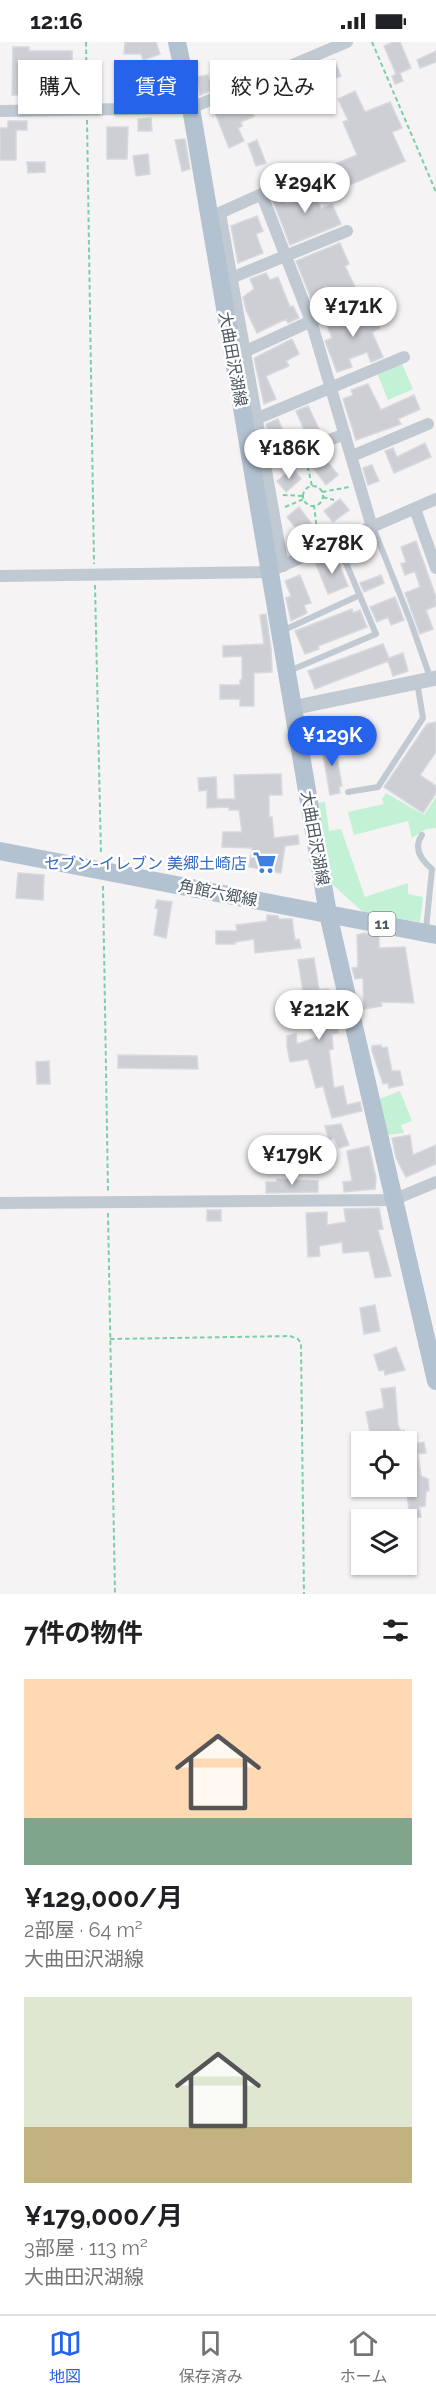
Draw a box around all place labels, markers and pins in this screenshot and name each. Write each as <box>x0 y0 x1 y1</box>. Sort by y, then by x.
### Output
pin: ¥294K <box>263 163 347 214</box>
pin: ¥171K <box>311 287 395 338</box>
pin: ¥186K <box>247 429 331 480</box>
pin: ¥278K <box>290 524 374 575</box>
pin: ¥129K <box>290 716 374 767</box>
supermarket icon: セブン-イレブン 美郷土崎店 <box>252 850 278 876</box>
place label: セブン-イレブン 美郷土崎店 <box>44 854 247 873</box>
pin: ¥212K <box>277 990 361 1041</box>
pin: ¥179K <box>250 1135 334 1186</box>

